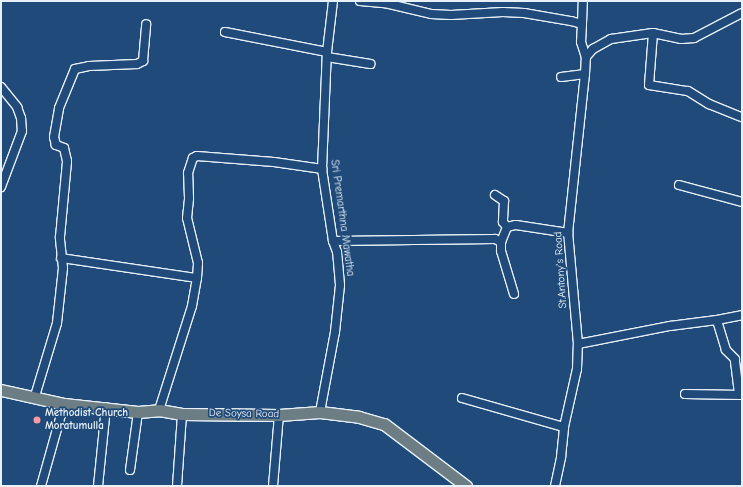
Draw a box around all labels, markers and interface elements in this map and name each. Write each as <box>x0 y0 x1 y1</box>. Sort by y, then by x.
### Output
street label: Sri Premarthna Mawatha <box>327 159 357 277</box>
street label: St.Antony's Road <box>552 231 570 309</box>
place label: Methodist Church Moratumulla <box>45 407 128 433</box>
street label: De Soysa Road <box>209 407 279 421</box>
marker: Methodist Church Moratumulla <box>32 415 42 425</box>

